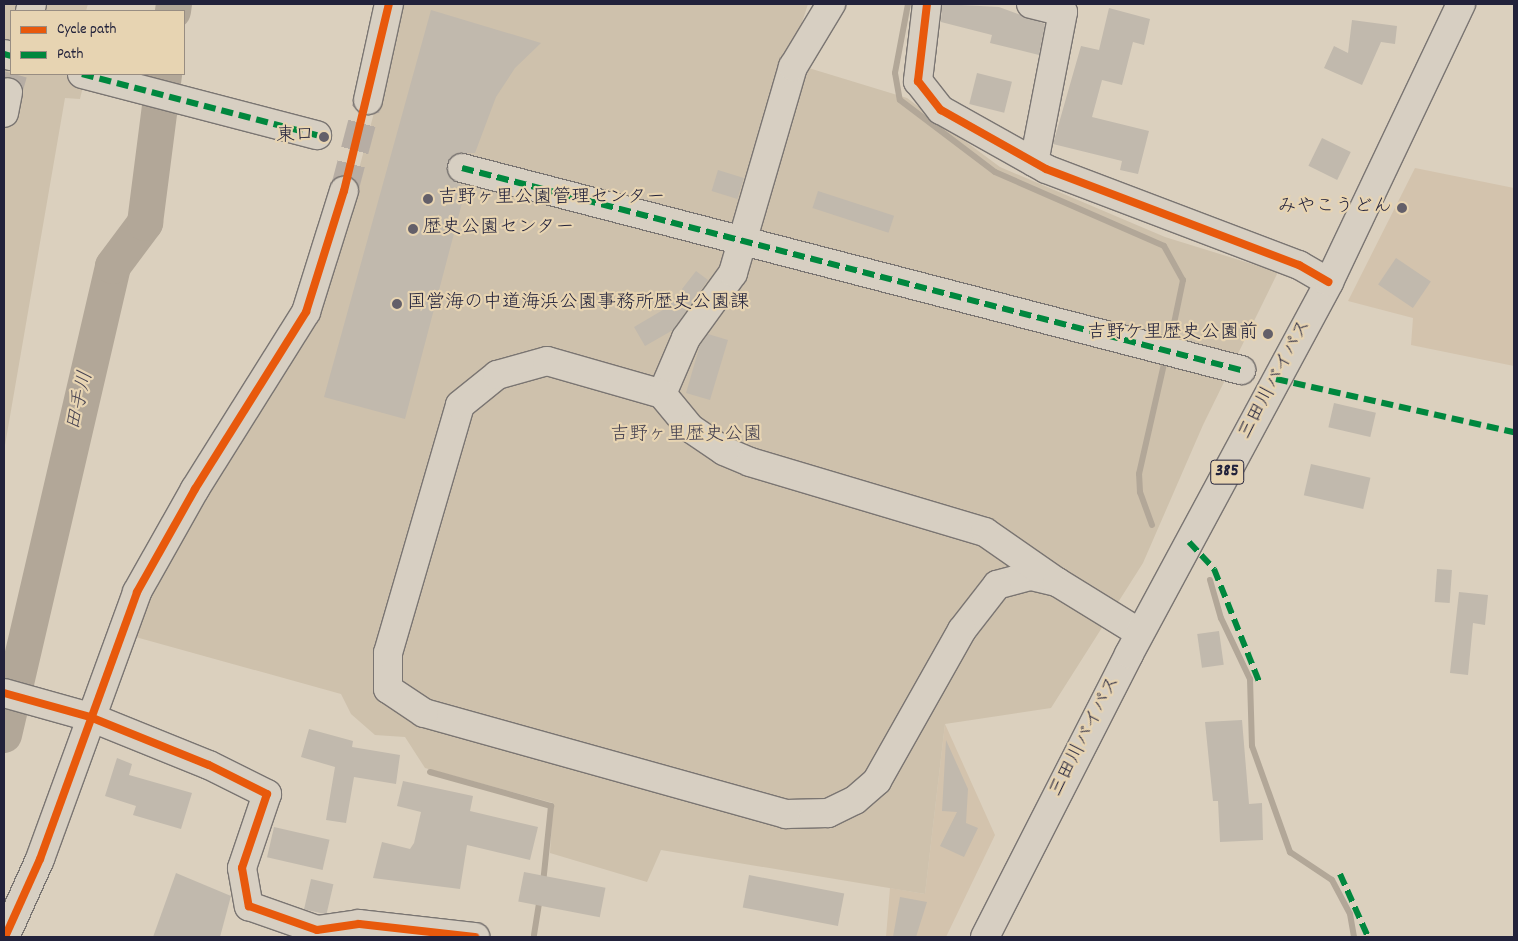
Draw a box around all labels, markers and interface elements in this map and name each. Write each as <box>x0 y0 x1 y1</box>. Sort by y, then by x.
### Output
legend <box>10 10 185 75</box>
text: Cycle path <box>57 19 116 41</box>
text: Path <box>57 44 83 66</box>
place label: 東口 <box>276 126 314 148</box>
marker: 東口 <box>318 131 330 143</box>
place label: 吉野ヶ里公園管理センター <box>438 188 666 210</box>
marker: 吉野ヶ里公園管理センター <box>422 193 434 205</box>
place label: みやこうどん <box>1278 197 1392 219</box>
marker: みやこうどん <box>1396 202 1408 214</box>
place label: 歴史公園センター <box>423 218 575 240</box>
marker: 歴史公園センター <box>407 223 419 235</box>
place label: 国営海の中道海浜公園事務所歴史公園課 <box>407 293 749 315</box>
marker: 国営海の中道海浜公園事務所歴史公園課 <box>391 298 403 310</box>
street label: 三田川バイパス <box>1235 316 1317 444</box>
place label: 吉野ケ里歴史公園前 <box>1087 323 1258 345</box>
marker: 吉野ケ里歴史公園前 <box>1262 328 1274 340</box>
water label: 田手川 <box>63 369 99 433</box>
park label: 吉野ヶ里歴史公園 <box>610 425 762 447</box>
road number: 385 <box>1210 457 1244 488</box>
street label: 三田川バイパス <box>1046 673 1126 801</box>

